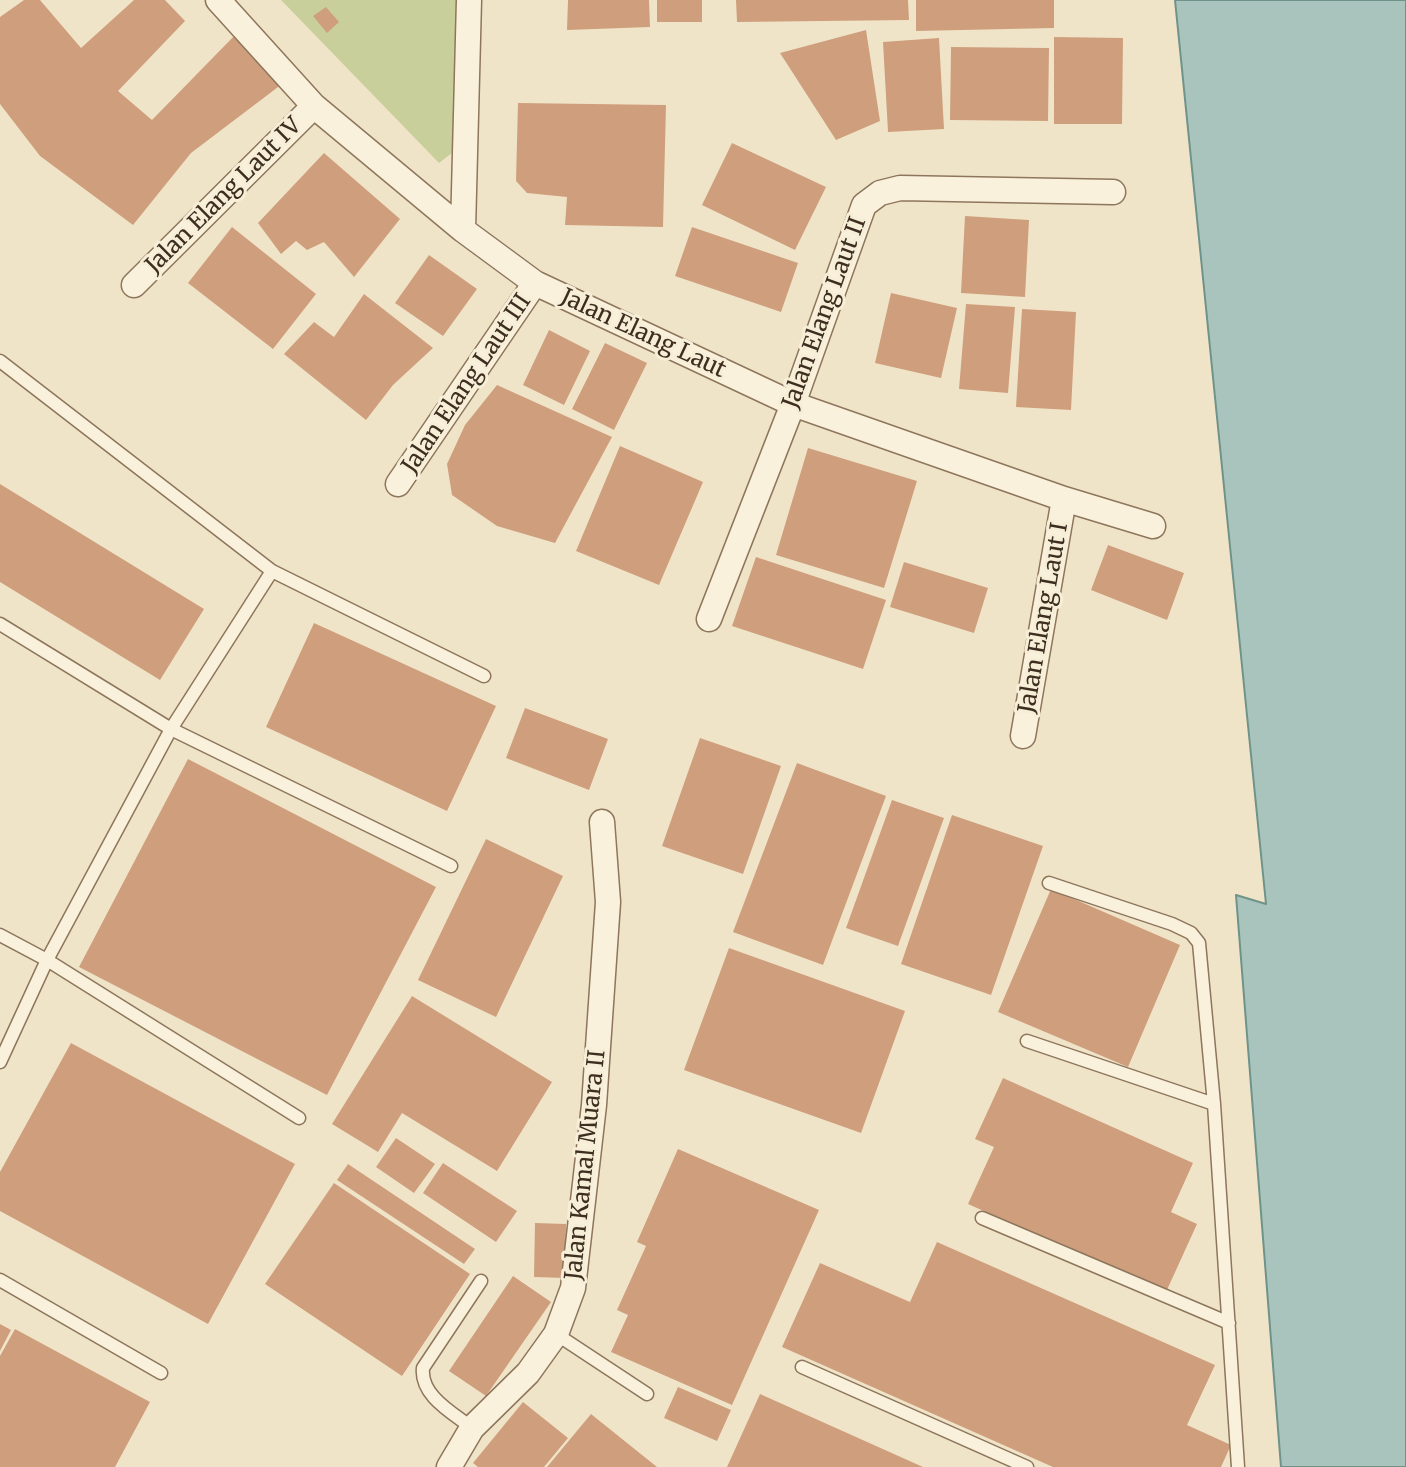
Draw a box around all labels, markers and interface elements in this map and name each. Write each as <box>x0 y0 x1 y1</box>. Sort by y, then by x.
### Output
street label: Jalan Elang Laut IV <box>140 112 308 280</box>
street label: Jalan Elang Laut II <box>778 213 872 413</box>
street label: Jalan Elang Laut <box>556 284 730 384</box>
street label: Jalan Elang Laut III <box>397 289 537 479</box>
street label: Jalan Elang Laut I <box>1014 520 1074 716</box>
street label: Jalan Kamal Muara II <box>560 1049 612 1281</box>

